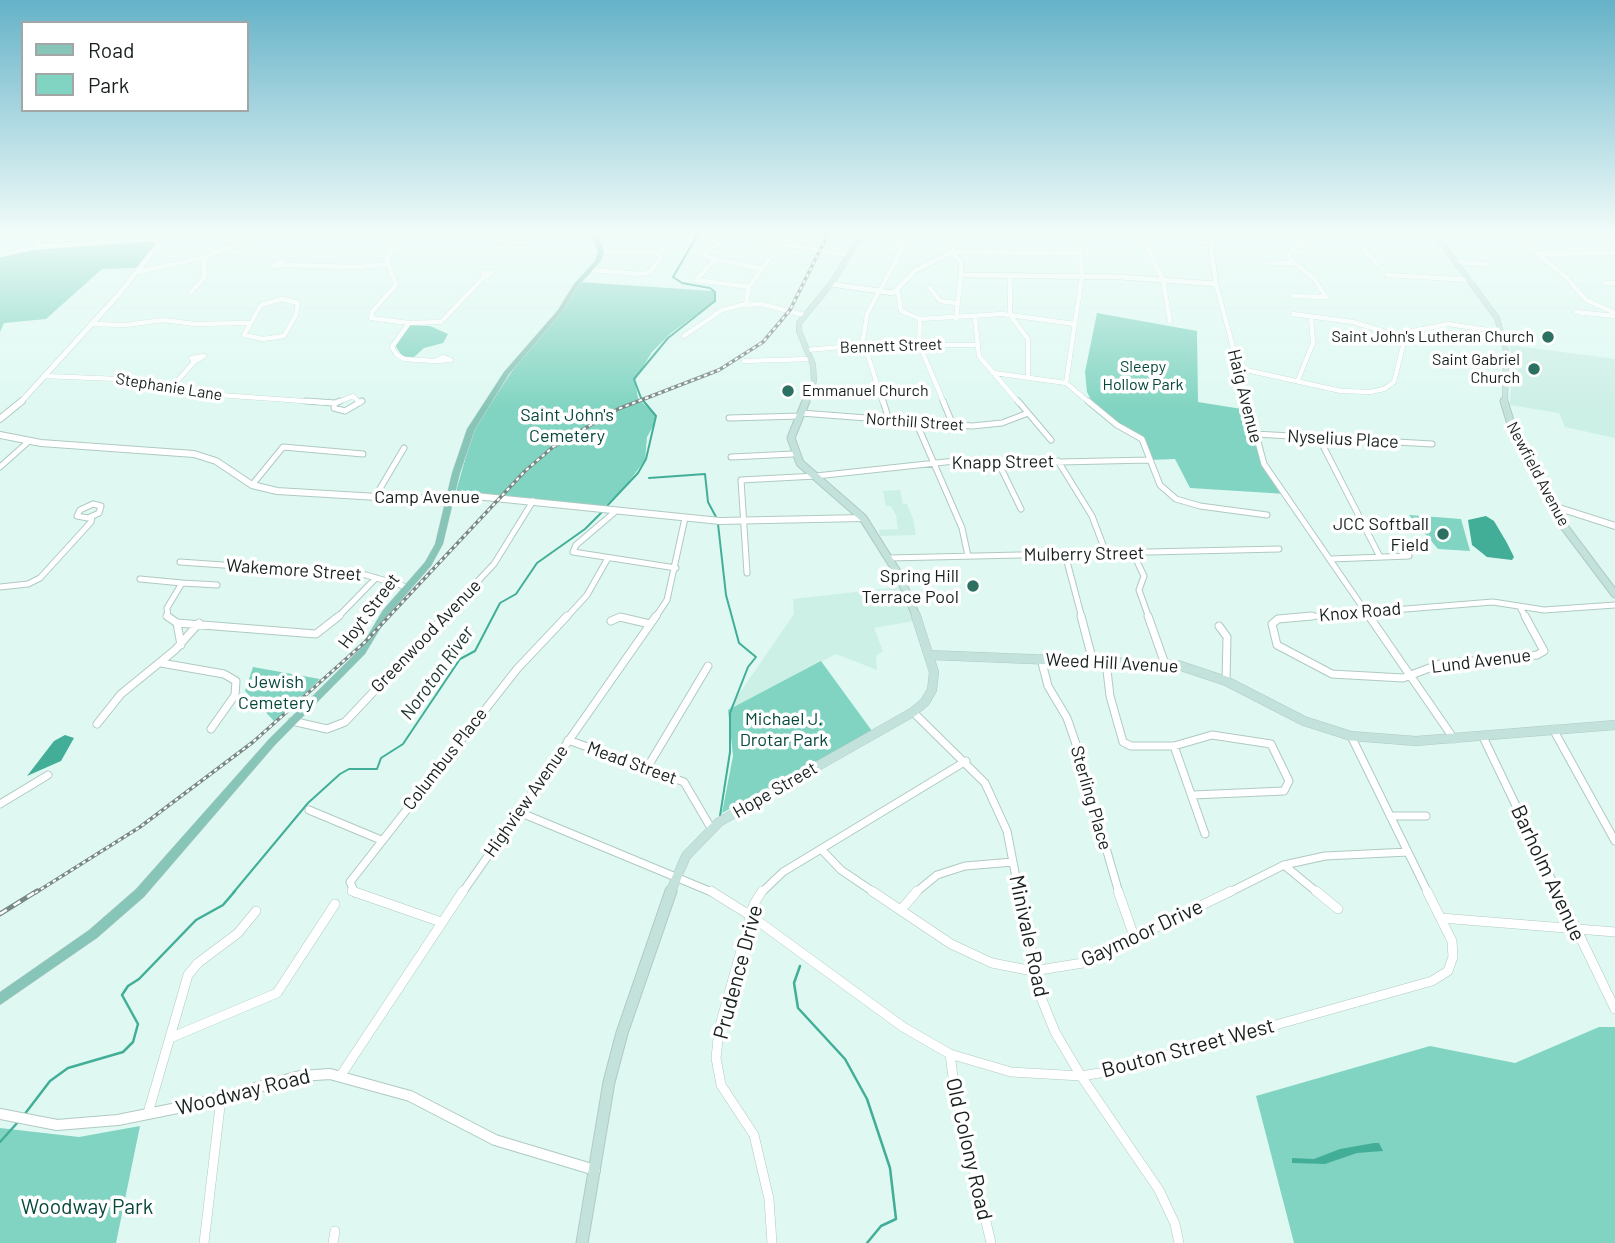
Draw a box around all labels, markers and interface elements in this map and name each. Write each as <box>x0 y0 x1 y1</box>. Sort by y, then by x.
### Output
legend <box>21 21 248 112</box>
text: Road <box>88 37 134 62</box>
text: Park <box>88 72 129 97</box>
place label: Saint John's Lutheran Church <box>1332 327 1534 347</box>
marker: Saint John's Lutheran Church <box>1540 329 1556 345</box>
street label: Bennett Street <box>839 335 943 357</box>
street label: Haig Avenue <box>1223 347 1267 445</box>
place label: Saint Gabriel Church <box>1432 350 1520 388</box>
park label: Sleepy Hollow Park <box>1102 357 1184 395</box>
marker: Saint Gabriel Church <box>1526 361 1542 377</box>
street label: Stephanie Lane <box>114 369 224 405</box>
place label: Emmanuel Church <box>802 381 929 401</box>
marker: Emmanuel Church <box>780 383 796 399</box>
park label: Saint John's Cemetery <box>520 404 614 446</box>
street label: Northill Street <box>865 409 965 435</box>
street label: Newfield Avenue <box>1502 419 1574 529</box>
street label: Nyselius Place <box>1287 425 1399 453</box>
street label: Knapp Street <box>952 450 1054 474</box>
street label: Camp Avenue <box>374 486 480 508</box>
place label: JCC Softball Field <box>1333 513 1429 556</box>
marker: JCC Softball Field <box>1435 526 1451 542</box>
street label: Mulberry Street <box>1024 542 1144 566</box>
street label: Wakemore Street <box>226 554 362 586</box>
place label: Spring Hill Terrace Pool <box>862 565 959 608</box>
street label: Hoyt Street <box>334 569 404 653</box>
street label: Greenwood Avenue <box>366 575 486 697</box>
marker: Spring Hill Terrace Pool <box>965 578 981 594</box>
street label: Knox Road <box>1318 598 1402 626</box>
water label: Noroton River <box>395 622 479 724</box>
street label: Lund Avenue <box>1430 644 1532 678</box>
street label: Weed Hill Avenue <box>1045 649 1179 677</box>
park label: Jewish Cemetery <box>238 671 314 714</box>
street label: Columbus Place <box>398 703 492 815</box>
park label: Michael J. Drotar Park <box>740 708 828 750</box>
street label: Mead Street <box>584 737 680 789</box>
street label: Highview Avenue <box>479 741 573 861</box>
street label: Sterling Place <box>1066 743 1116 853</box>
street label: Hope Street <box>729 757 821 823</box>
street label: Barholm Avenue <box>1505 801 1591 945</box>
street label: Minivale Road <box>1004 873 1054 999</box>
street label: Gaymoor Drive <box>1077 894 1207 972</box>
street label: Prudence Drive <box>708 902 768 1042</box>
street label: Bouton Street West <box>1099 1013 1277 1083</box>
street label: Woodway Road <box>173 1063 313 1121</box>
street label: Old Colony Road <box>940 1075 998 1223</box>
park label: Woodway Park <box>21 1194 153 1220</box>

